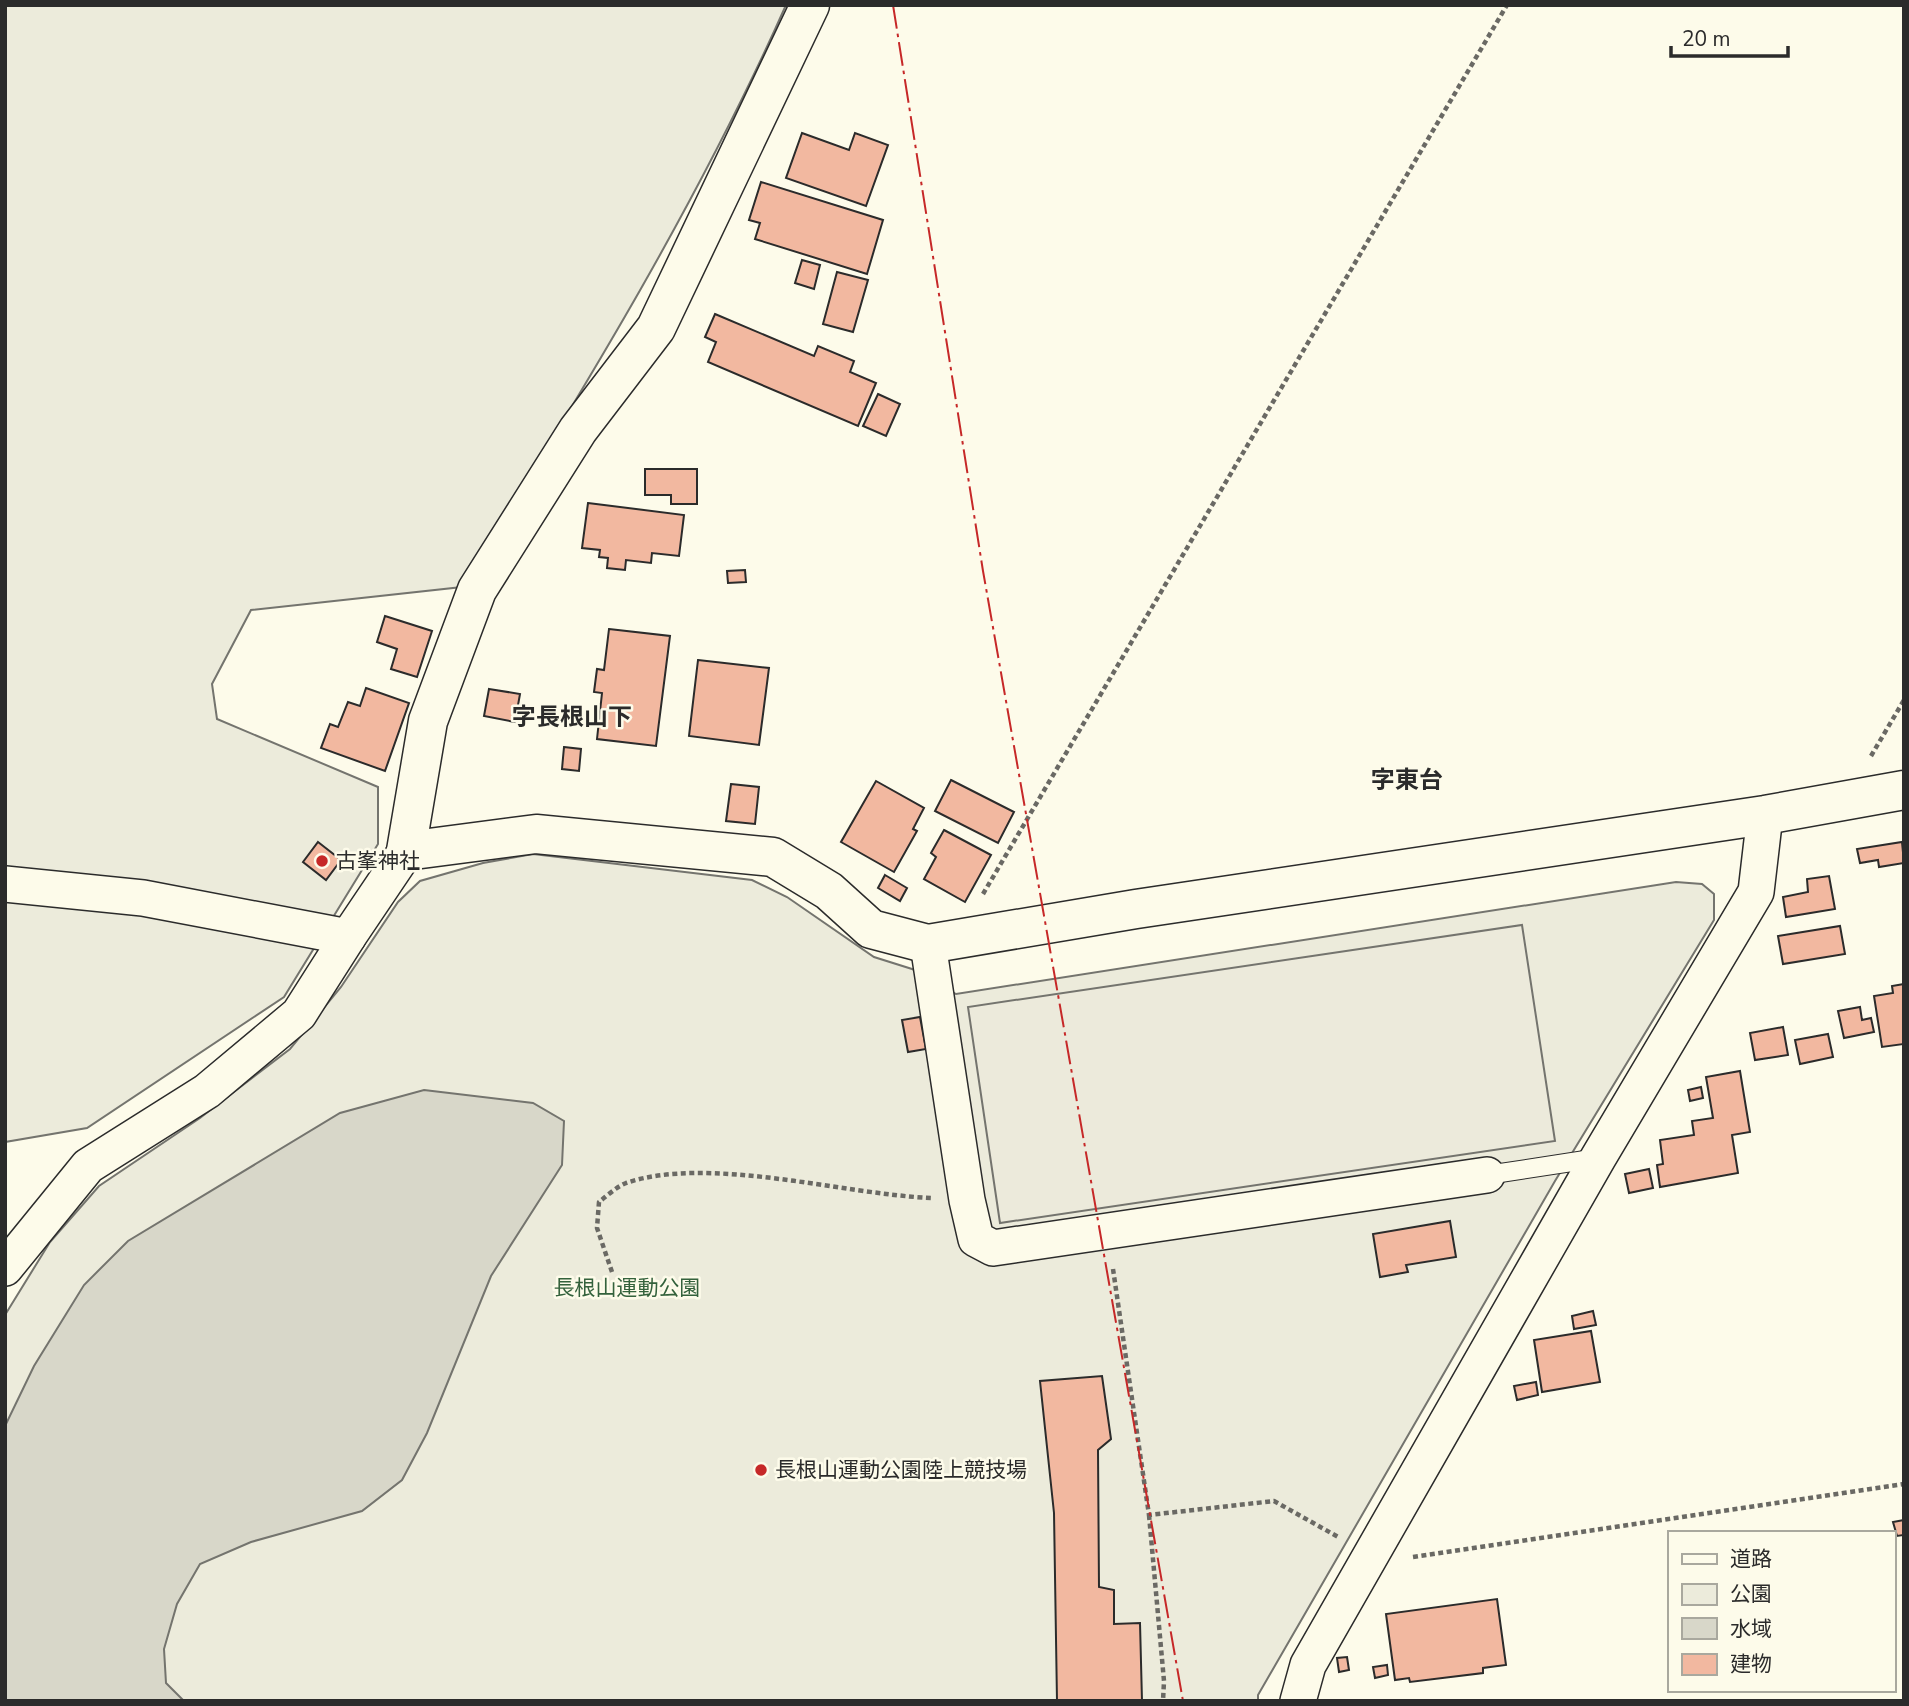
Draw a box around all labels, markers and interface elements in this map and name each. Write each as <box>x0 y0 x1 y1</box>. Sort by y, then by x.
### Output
scale bar <box>1671 14 1788 58</box>
text: 20 m <box>1682 25 1731 53</box>
district label: 字長根山下 <box>512 701 632 733</box>
district label: 字東台 <box>1371 764 1443 796</box>
place label: 古峯神社 <box>336 847 420 875</box>
marker: 古峯神社 <box>314 853 330 869</box>
park label: 長根山運動公園 <box>554 1274 701 1302</box>
place label: 長根山運動公園陸上競技場 <box>775 1456 1027 1484</box>
marker: 長根山運動公園陸上競技場 <box>753 1462 769 1478</box>
legend <box>1668 1531 1895 1692</box>
text: 道路 <box>1730 1545 1772 1573</box>
text: 公園 <box>1730 1580 1772 1608</box>
text: 水域 <box>1730 1615 1772 1643</box>
text: 建物 <box>1730 1650 1772 1678</box>

